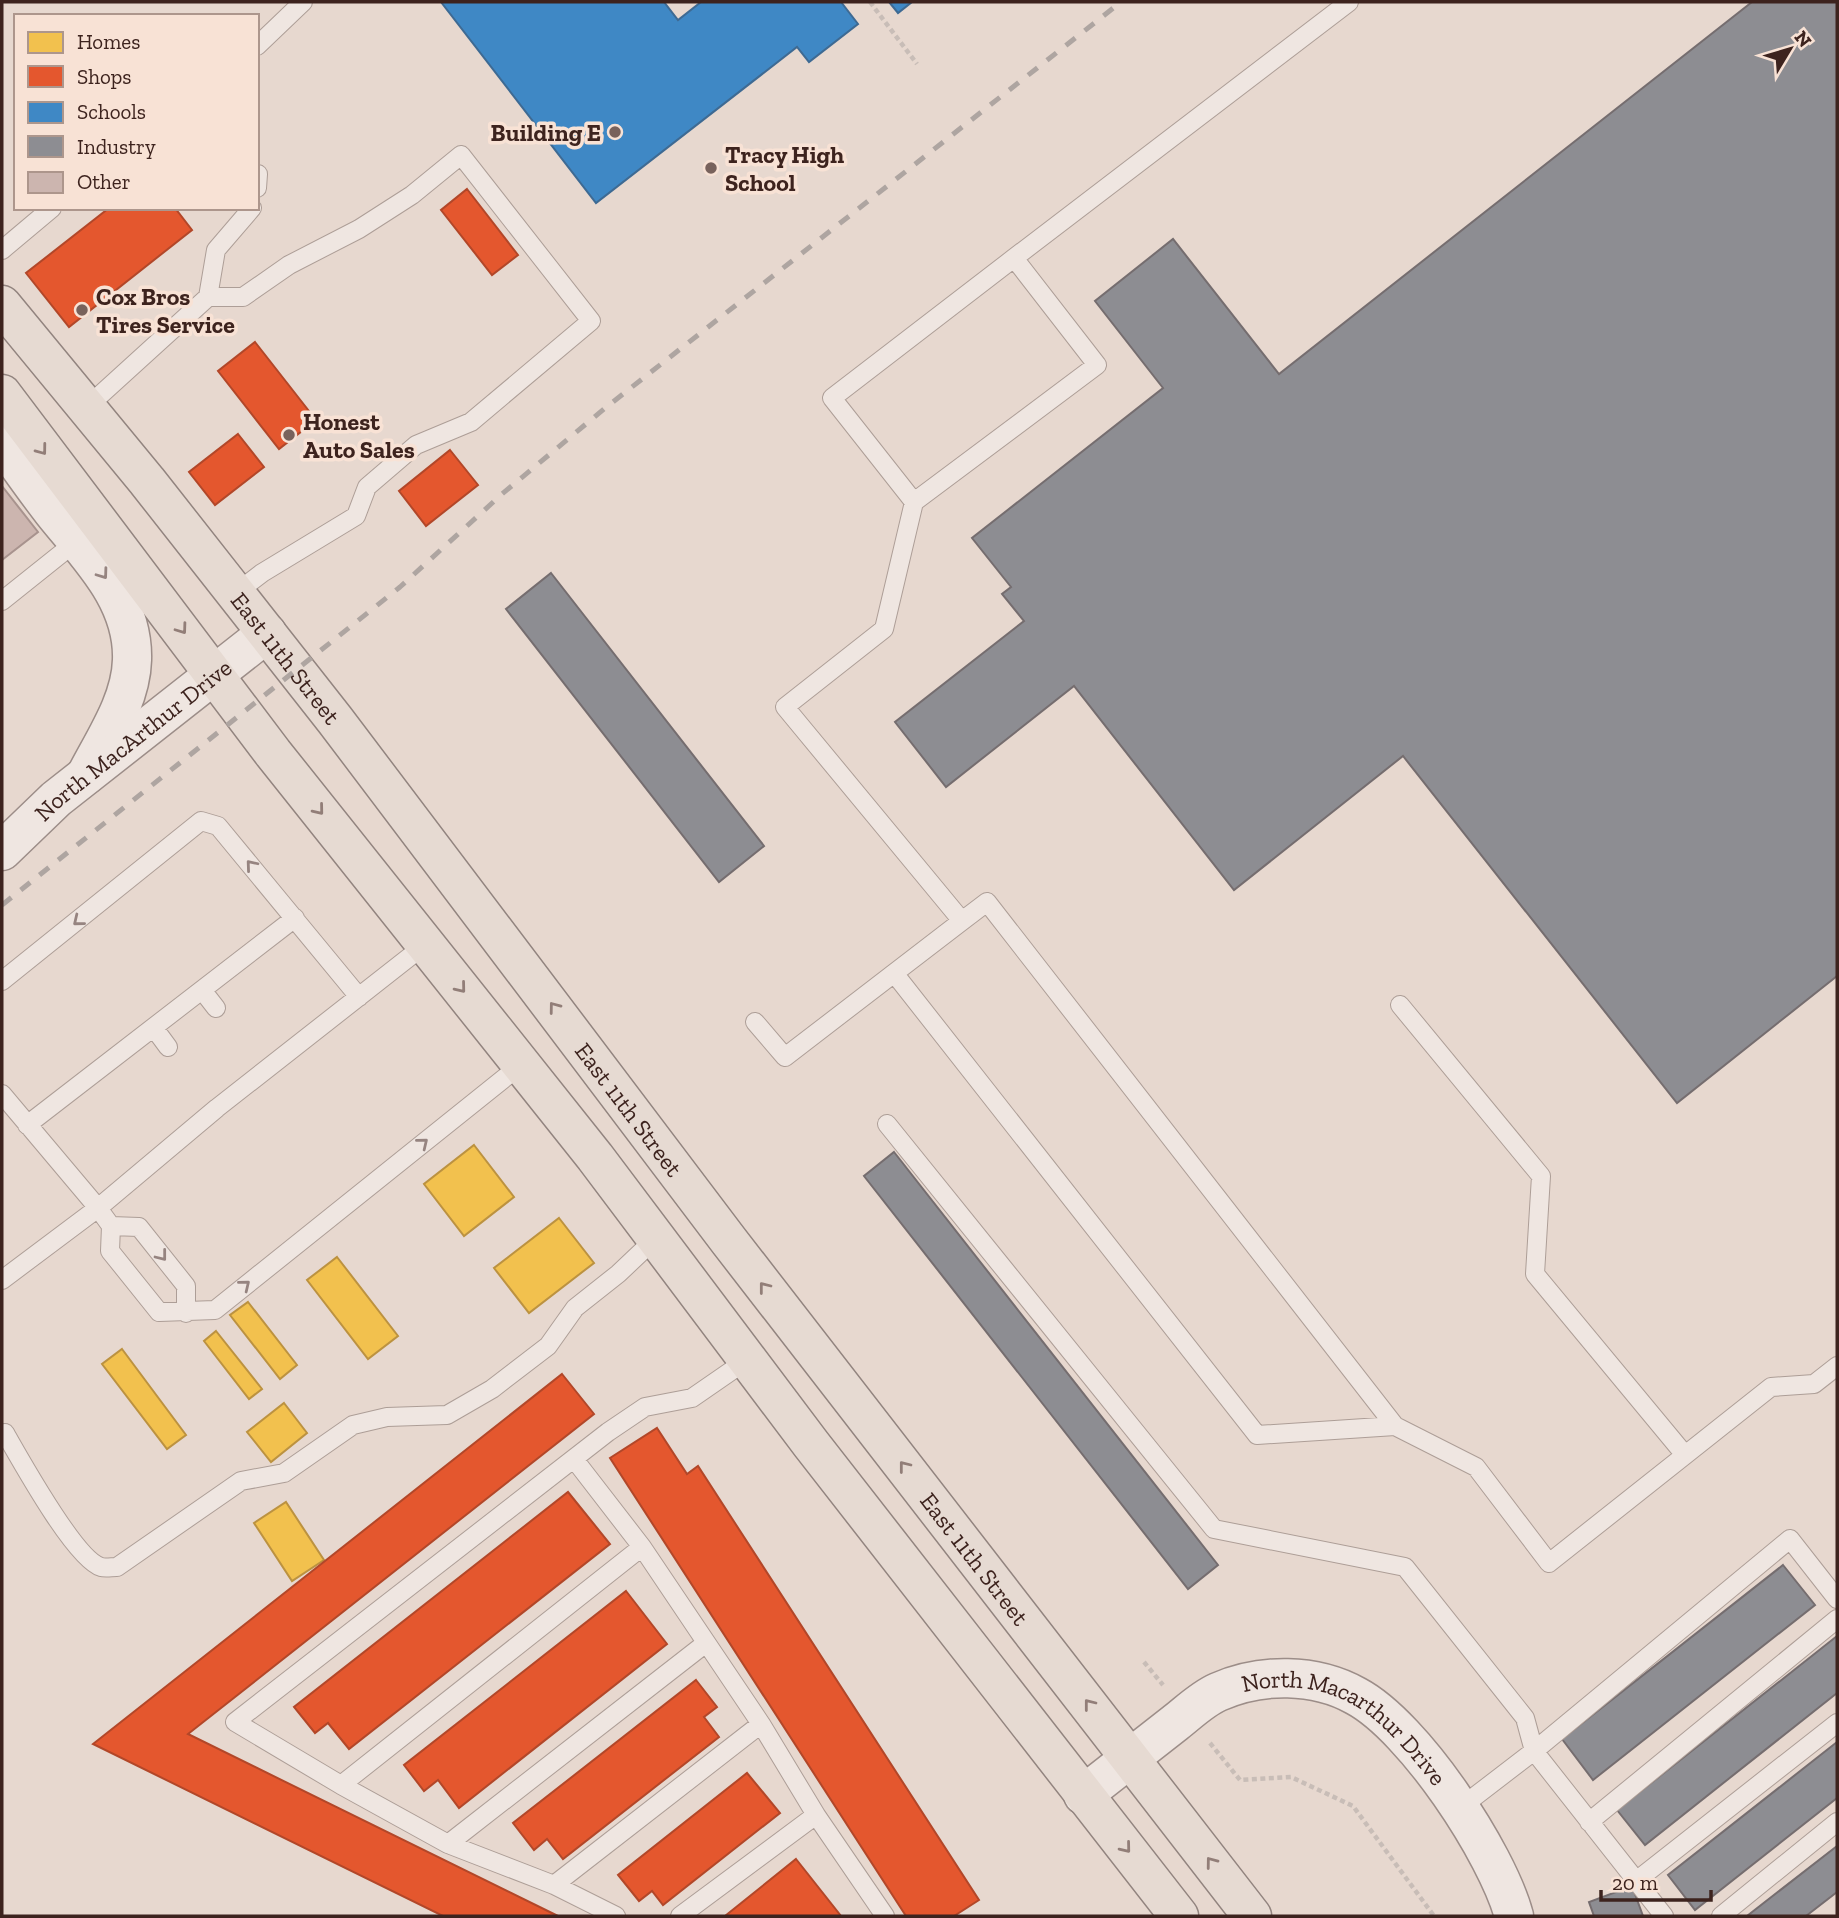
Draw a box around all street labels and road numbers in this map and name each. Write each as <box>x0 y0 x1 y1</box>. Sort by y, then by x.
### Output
street label: East 11th Street <box>225 586 347 730</box>
street label: North MacArthur Drive <box>28 652 237 827</box>
street label: East 11th Street <box>569 1037 689 1182</box>
street label: East 11th Street <box>915 1486 1036 1631</box>
street label: North Macarthur Drive <box>1239 1664 1453 1790</box>

